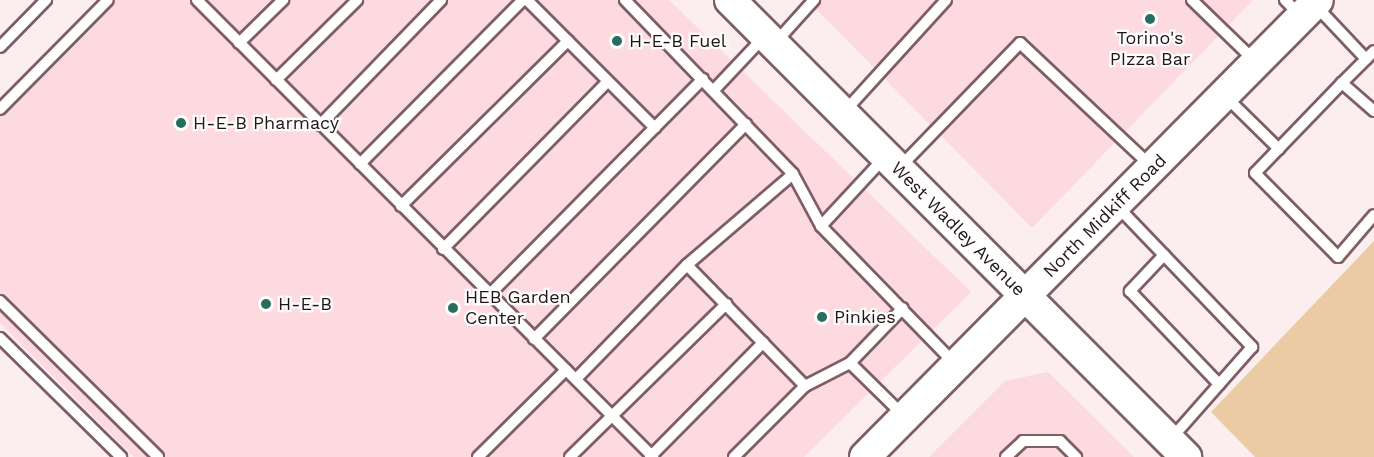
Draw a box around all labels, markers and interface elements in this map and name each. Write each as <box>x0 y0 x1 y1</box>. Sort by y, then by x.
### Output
marker: Torino's PIzza Bar <box>1143 12 1157 26</box>
place label: Torino's PIzza Bar <box>1109 28 1191 70</box>
place label: H-E-B Fuel <box>629 30 726 52</box>
marker: H-E-B Fuel <box>610 34 624 48</box>
place label: H-E-B Pharmacy <box>193 112 339 134</box>
marker: H-E-B Pharmacy <box>174 116 188 130</box>
street label: North Midkiff Road <box>1039 150 1171 282</box>
street label: West Wadley Avenue <box>886 157 1030 301</box>
place label: HEB Garden Center <box>465 287 571 330</box>
place label: H-E-B <box>278 293 332 315</box>
marker: H-E-B <box>259 297 273 311</box>
marker: HEB Garden Center <box>446 301 460 315</box>
place label: Pinkies <box>834 306 896 328</box>
marker: Pinkies <box>815 310 829 324</box>

